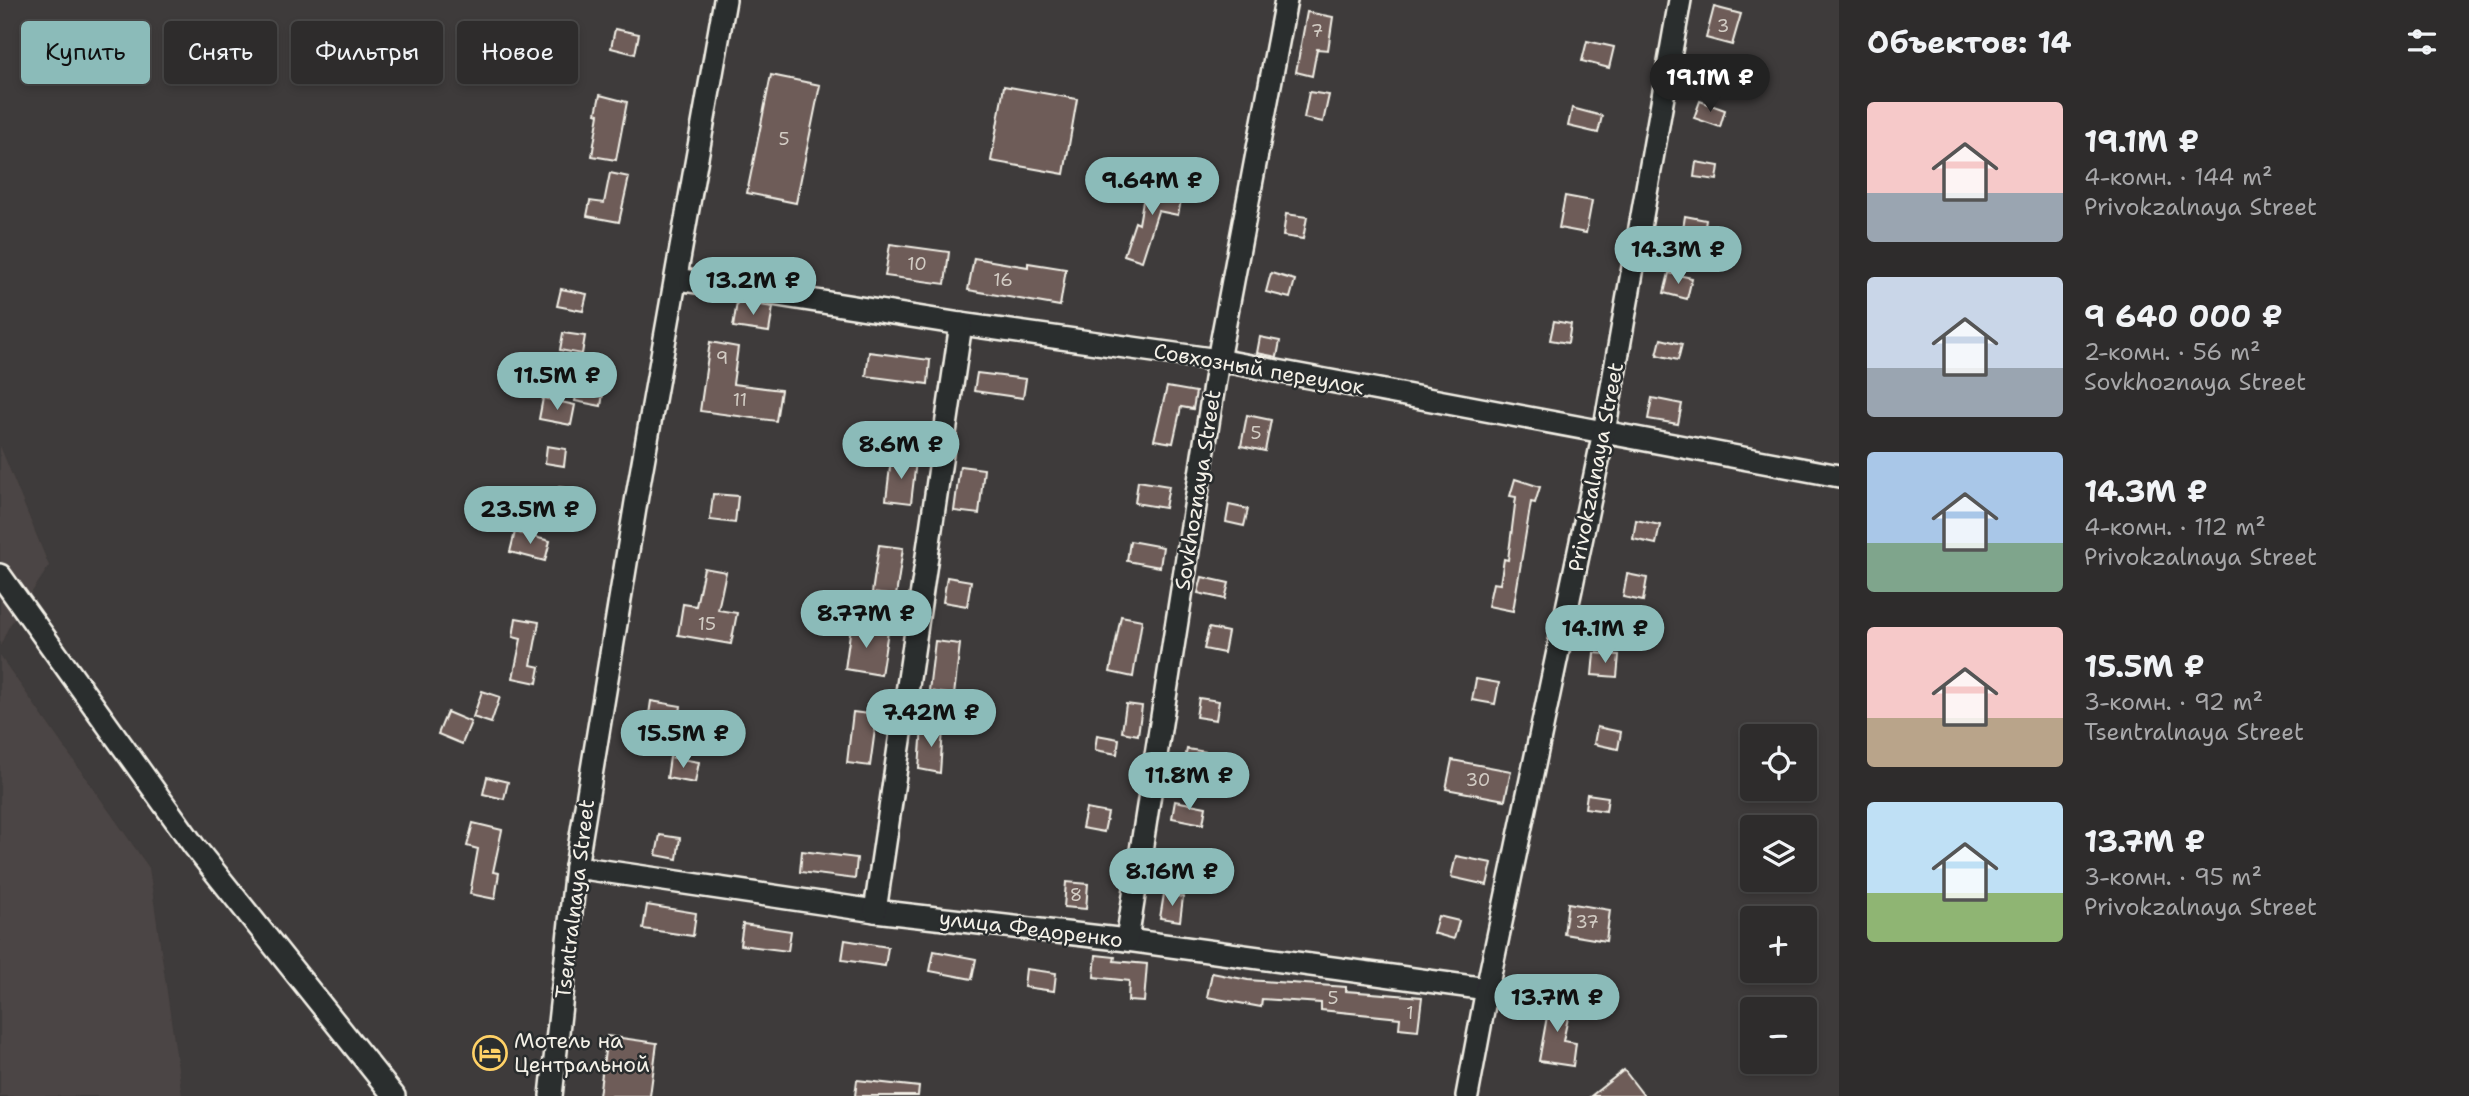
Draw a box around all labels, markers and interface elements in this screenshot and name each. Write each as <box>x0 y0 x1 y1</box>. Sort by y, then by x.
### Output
house number: 3 <box>1717 14 1729 38</box>
house number: 7 <box>1311 19 1323 43</box>
chip: Купить <box>21 21 150 84</box>
chip: Снять <box>164 21 277 84</box>
chip: Фильтры <box>291 21 443 84</box>
chip: Новое <box>457 21 578 84</box>
text: Объектов: 14 <box>1867 22 2072 63</box>
icon: filters <box>2403 23 2441 61</box>
pin: 19.1M ₽ <box>1645 54 1775 114</box>
text: 19.1M ₽ <box>1666 62 1754 92</box>
text: 19.1M ₽ <box>2084 121 2199 162</box>
house number: 5 <box>778 127 790 151</box>
icon: home <box>1923 130 2007 214</box>
pin: 9.64M ₽ <box>1087 158 1217 217</box>
text: 4-комн. · 144 m² <box>2084 162 2273 192</box>
text: 9.64M ₽ <box>1101 165 1203 195</box>
text: Privokzalnaya Street <box>2084 192 2317 222</box>
pin: 14.3M ₽ <box>1613 226 1743 286</box>
text: 14.3M ₽ <box>1631 234 1725 264</box>
house number: 10 <box>907 252 927 276</box>
pin: 13.2M ₽ <box>688 258 818 317</box>
text: 13.2M ₽ <box>705 265 801 295</box>
house number: 16 <box>993 268 1013 292</box>
text: 9 640 000 ₽ <box>2084 296 2283 337</box>
icon: home <box>1923 305 2007 389</box>
street label: Совхозный переулок <box>1152 337 1366 401</box>
text: 2-комн. · 56 m² <box>2084 337 2261 367</box>
house number: 9 <box>716 346 728 370</box>
pin: 11.5M ₽ <box>492 352 622 412</box>
text: 11.5M ₽ <box>513 360 601 390</box>
street label: Privokzalnaya Street <box>1562 360 1630 574</box>
text: Sovkhoznaya Street <box>2084 367 2306 397</box>
house number: 11 <box>733 388 747 412</box>
street label: Sovkhoznaya Street <box>1168 388 1228 592</box>
pin: 8.6M ₽ <box>844 421 958 481</box>
house number: 5 <box>1250 421 1262 445</box>
text: 8.6M ₽ <box>858 429 944 459</box>
text: 14.3M ₽ <box>2084 471 2208 512</box>
icon: home <box>1923 480 2007 564</box>
pin: 23.5M ₽ <box>465 486 595 546</box>
text: 23.5M ₽ <box>480 494 580 524</box>
text: 4-комн. · 112 m² <box>2084 512 2266 542</box>
text: Privokzalnaya Street <box>2084 542 2317 572</box>
pin: 8.77M ₽ <box>801 590 931 650</box>
text: 8.77M ₽ <box>817 598 915 628</box>
pin: 14.1M ₽ <box>1540 606 1670 665</box>
house number: 15 <box>698 612 716 636</box>
text: 14.1M ₽ <box>1561 613 1649 643</box>
text: 15.5M ₽ <box>2084 646 2205 687</box>
icon: home <box>1923 655 2007 739</box>
text: 3-комн. · 92 m² <box>2084 687 2263 717</box>
pin: 7.42M ₽ <box>866 690 996 749</box>
text: 7.42M ₽ <box>882 697 980 727</box>
pin: 15.5M ₽ <box>618 710 748 770</box>
text: Tsentralnaya Street <box>2084 717 2304 747</box>
text: 15.5M ₽ <box>637 718 729 748</box>
map controls <box>1740 724 1817 1074</box>
button: locate <box>1740 724 1817 801</box>
pin: 11.8M ₽ <box>1124 752 1254 812</box>
text: 11.8M ₽ <box>1144 760 1234 790</box>
house number: 30 <box>1466 768 1490 792</box>
street label: Tsentralnaya Street <box>549 798 601 1000</box>
button: layers <box>1740 815 1817 892</box>
text: 13.7M ₽ <box>2084 821 2206 862</box>
icon: home <box>1923 830 2007 914</box>
pin: 8.16M ₽ <box>1107 848 1237 908</box>
text: 8.16M ₽ <box>1125 856 1219 886</box>
text: 3-комн. · 95 m² <box>2084 862 2262 892</box>
house number: 8 <box>1070 883 1082 907</box>
text: Privokzalnaya Street <box>2084 892 2317 922</box>
street label: улица Федоренко <box>938 904 1124 954</box>
button: + <box>1740 906 1817 983</box>
house number: 37 <box>1575 910 1599 934</box>
pin: 13.7M ₽ <box>1492 974 1622 1034</box>
text: 13.7M ₽ <box>1510 982 1604 1012</box>
house number: 5 <box>1327 986 1339 1010</box>
button: − <box>1740 997 1817 1074</box>
house number: 1 <box>1406 1001 1414 1025</box>
place label: Мотель на Центральной <box>514 1027 650 1079</box>
hotel icon: Мотель на Центральной <box>471 1034 509 1072</box>

